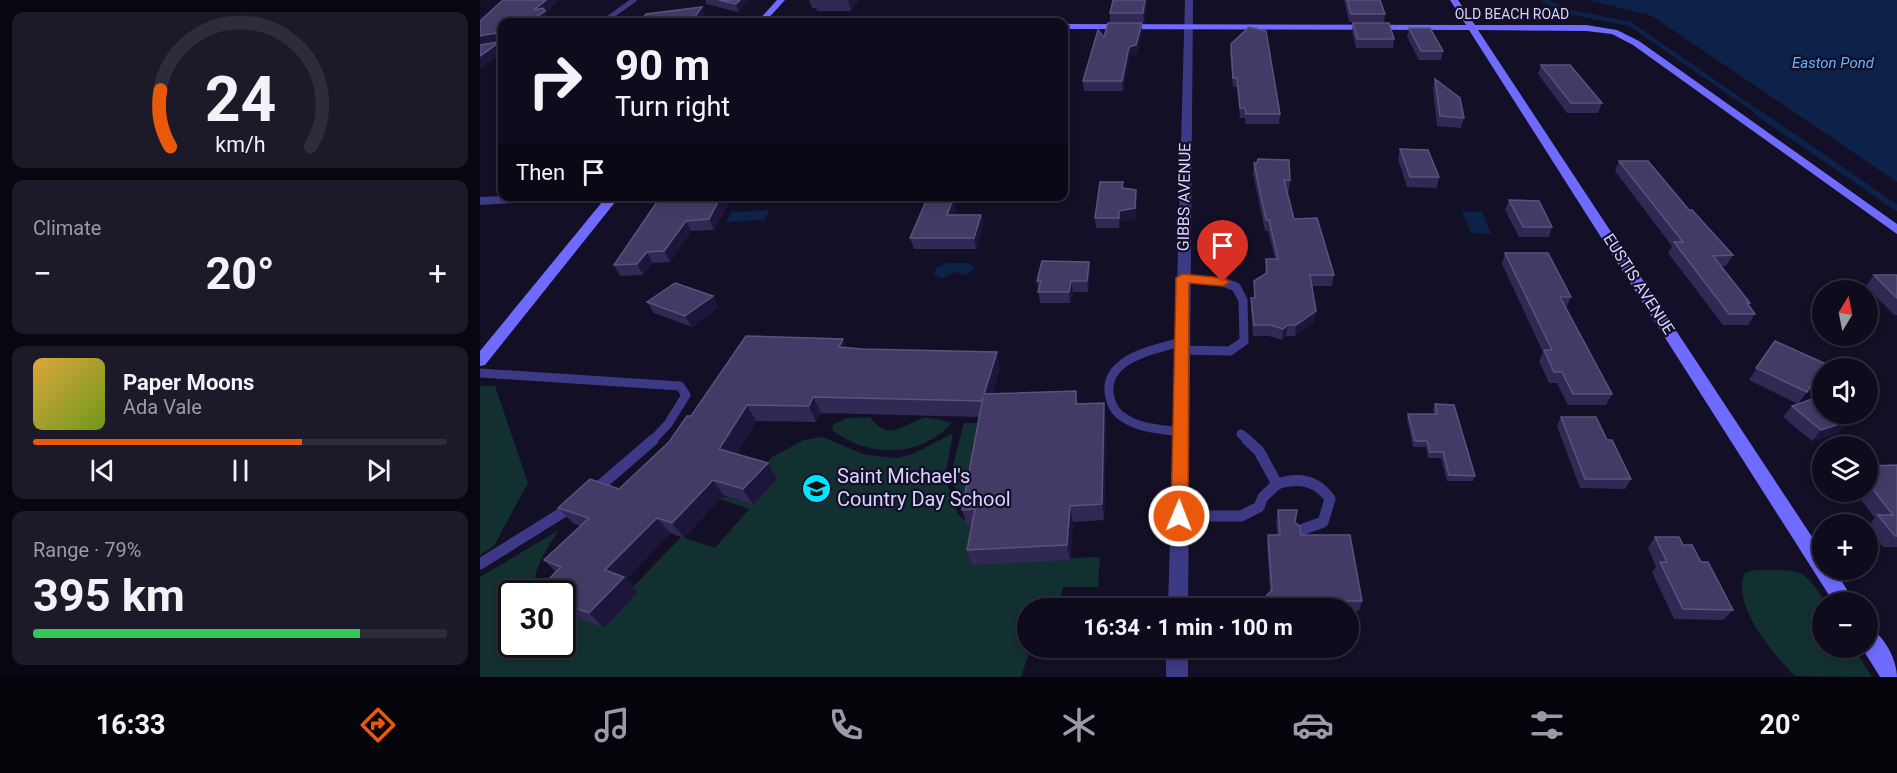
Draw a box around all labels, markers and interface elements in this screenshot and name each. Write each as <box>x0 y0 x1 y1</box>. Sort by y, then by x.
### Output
street label: OLD BEACH ROAD <box>1455 6 1569 22</box>
text: 90 m <box>615 41 710 90</box>
icon: right <box>516 42 594 120</box>
water label: Easton Pond <box>1792 54 1875 72</box>
text: 24 <box>204 63 276 136</box>
text: Turn right <box>615 91 730 123</box>
text: km/h <box>215 132 265 157</box>
street label: GIBBS AVENUE <box>1174 143 1194 251</box>
icon: arrive <box>577 156 610 189</box>
text: Then <box>516 160 565 185</box>
text: Climate <box>33 216 101 240</box>
pin <box>1197 220 1248 282</box>
icon: arrive <box>1206 229 1239 262</box>
street label: EUSTIS AVENUE <box>1599 230 1679 338</box>
text: 20° <box>205 247 275 300</box>
text: − <box>33 254 52 293</box>
text: + <box>428 254 447 293</box>
north arrow <box>1812 280 1878 346</box>
map controls <box>1812 280 1878 658</box>
button: sound <box>1812 358 1878 424</box>
text: Paper Moons <box>123 370 254 395</box>
text: Ada Vale <box>123 395 202 419</box>
button: layers <box>1812 436 1878 502</box>
icon: previous <box>86 454 119 487</box>
icon: pause <box>224 454 257 487</box>
icon: next <box>362 454 395 487</box>
place label: Saint Michael's Country Day School <box>837 464 1011 511</box>
school or university icon: Saint Michael's Country Day School <box>800 472 832 504</box>
position arrow <box>1147 484 1211 548</box>
button: + <box>1812 514 1878 580</box>
text: Range · 79% <box>33 538 141 562</box>
text: 395 km <box>33 569 185 622</box>
speed limit sign: 30 <box>498 580 576 658</box>
button: − <box>1812 592 1878 658</box>
text: 16:34 · 1 min · 100 m <box>1083 615 1293 640</box>
icon: directions <box>357 704 399 746</box>
icon: music <box>591 704 633 746</box>
icon: phone <box>825 704 867 746</box>
icon: climate <box>1058 704 1100 746</box>
icon: car <box>1292 704 1334 746</box>
icon: filters <box>1526 704 1568 746</box>
text: 16:33 <box>96 709 165 741</box>
text: 20° <box>1760 709 1801 741</box>

